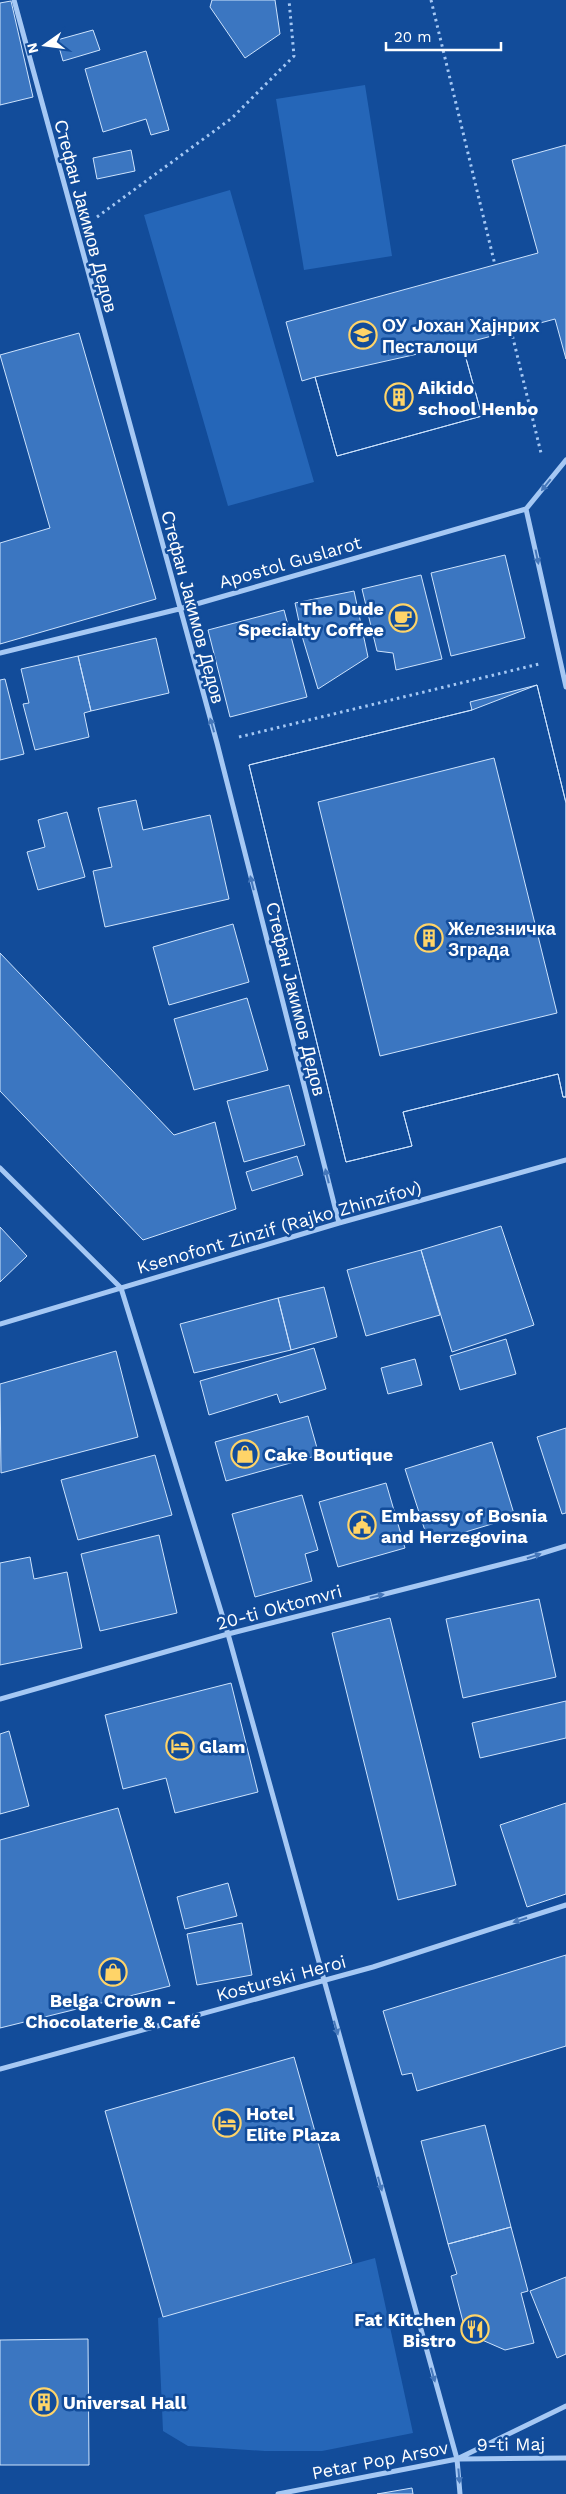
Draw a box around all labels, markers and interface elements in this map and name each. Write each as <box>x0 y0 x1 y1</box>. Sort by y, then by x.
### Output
north arrow <box>20 20 70 70</box>
scale bar <box>386 20 501 52</box>
text: 20 m <box>394 28 432 46</box>
text: N <box>23 41 41 55</box>
street label: Стефан Јакимов Дедов <box>50 117 122 315</box>
place label: ОУ Jохан Хајнрих Песталоци <box>382 315 540 357</box>
school or university icon: ОУ Jохан Хајнрих Песталоци <box>348 320 378 350</box>
place label: Aikido school Henbo <box>418 377 538 419</box>
building icon: Aikido school Henbo <box>384 382 414 412</box>
one-way arrow <box>541 478 552 491</box>
street label: Стефан Јакимов Дедов <box>157 508 229 706</box>
street label: Apostol Guslarot <box>216 531 364 592</box>
one-way arrow <box>533 549 541 565</box>
place label: The Dude Specialty Coffee <box>238 598 384 640</box>
cafe icon: The Dude Specialty Coffee <box>388 603 418 633</box>
one-way arrow <box>207 718 215 733</box>
one-way arrow <box>248 875 256 890</box>
street label: Стефан Јакимов Дедов <box>262 900 330 1098</box>
place label: Железничка Зграда <box>447 918 557 960</box>
building icon: Железничка Зграда <box>414 923 444 953</box>
one-way arrow <box>323 1168 331 1183</box>
street label: Ksenofont Zinzif (Rajko Zhinzifov) <box>134 1176 424 1278</box>
shop icon: Cake Boutique <box>230 1439 260 1469</box>
place label: Cake Boutique <box>264 1444 393 1465</box>
place label: Embassy of Bosnia and Herzegovina <box>381 1505 548 1547</box>
public building icon: Embassy of Bosnia and Herzegovina <box>347 1510 377 1540</box>
one-way arrow <box>527 1551 542 1559</box>
street label: 20-ti Oktomvri <box>214 1580 344 1634</box>
one-way arrow <box>369 1592 384 1600</box>
hotel icon: Glam <box>165 1731 195 1761</box>
place label: Glam <box>199 1736 245 1757</box>
one-way arrow <box>512 1917 527 1924</box>
street label: Kosturski Heroi <box>214 1951 348 2005</box>
shop icon: Belga Crown - Chocolaterie & Café <box>98 1957 128 1987</box>
place label: Belga Crown - Chocolaterie & Café <box>25 1990 201 2032</box>
one-way arrow <box>332 2020 340 2036</box>
place label: Hotel Elite Plaza <box>246 2103 341 2145</box>
hotel icon: Hotel Elite Plaza <box>212 2108 242 2138</box>
one-way arrow <box>376 2177 384 2192</box>
place label: Fat Kitchen Bistro <box>354 2309 456 2351</box>
restaurant icon: Fat Kitchen Bistro <box>460 2314 490 2344</box>
one-way arrow <box>430 2367 438 2382</box>
building icon: Universal Hall <box>29 2387 59 2417</box>
place label: Universal Hall <box>63 2392 187 2413</box>
street label: 9-ti Maj <box>477 2433 545 2455</box>
street label: Petar Pop Arsov <box>310 2436 451 2484</box>
one-way arrow <box>455 2469 463 2485</box>

